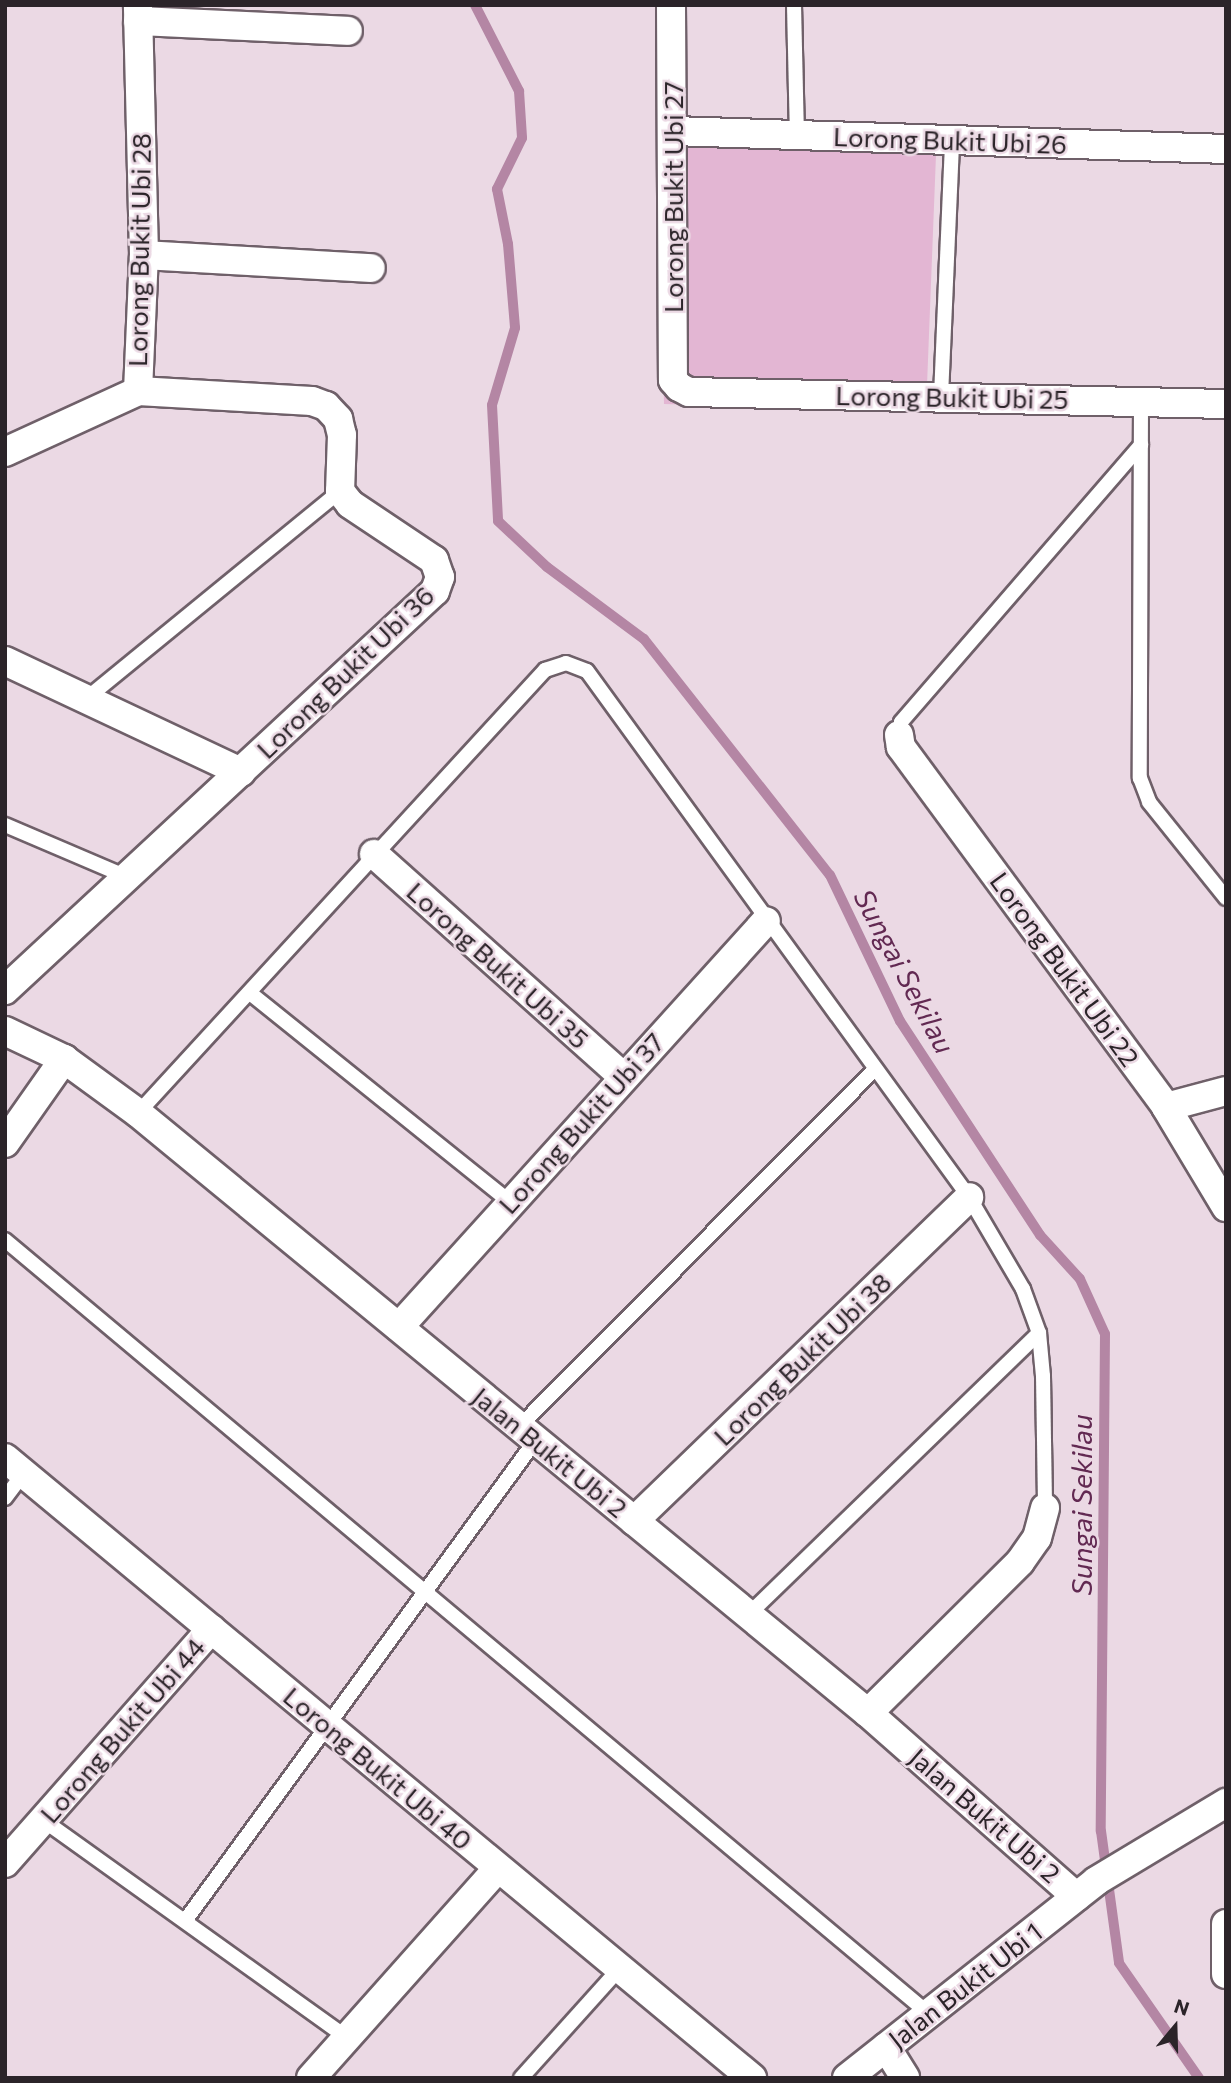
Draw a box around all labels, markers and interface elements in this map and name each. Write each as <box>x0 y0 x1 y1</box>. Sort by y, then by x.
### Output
street label: Lorong Bukit Ubi 27 <box>657 81 689 313</box>
street label: Lorong Bukit Ubi 26 <box>833 120 1067 160</box>
street label: Lorong Bukit Ubi 28 <box>121 133 157 367</box>
street label: Lorong Bukit Ubi 25 <box>835 379 1069 415</box>
street label: Lorong Bukit Ubi 36 <box>250 579 440 765</box>
street label: Lorong Bukit Ubi 22 <box>984 866 1146 1072</box>
street label: Lorong Bukit Ubi 35 <box>401 875 595 1055</box>
water label: Sungai Sekilau <box>848 883 962 1059</box>
street label: Lorong Bukit Ubi 37 <box>492 1026 670 1220</box>
street label: Lorong Bukit Ubi 38 <box>707 1266 897 1452</box>
street label: Jalan Bukit Ubi 2 <box>467 1380 633 1524</box>
water label: Sungai Sekilau <box>1064 1414 1098 1596</box>
street label: Lorong Bukit Ubi 44 <box>33 1631 211 1829</box>
street label: Lorong Bukit Ubi 40 <box>278 1680 478 1856</box>
street label: Jalan Bukit Ubi 2 <box>903 1741 1067 1889</box>
street label: Jalan Bukit Ubi 1 <box>882 1915 1048 2055</box>
north arrow <box>1140 1992 1210 2062</box>
text: N <box>1172 1993 1192 2020</box>

